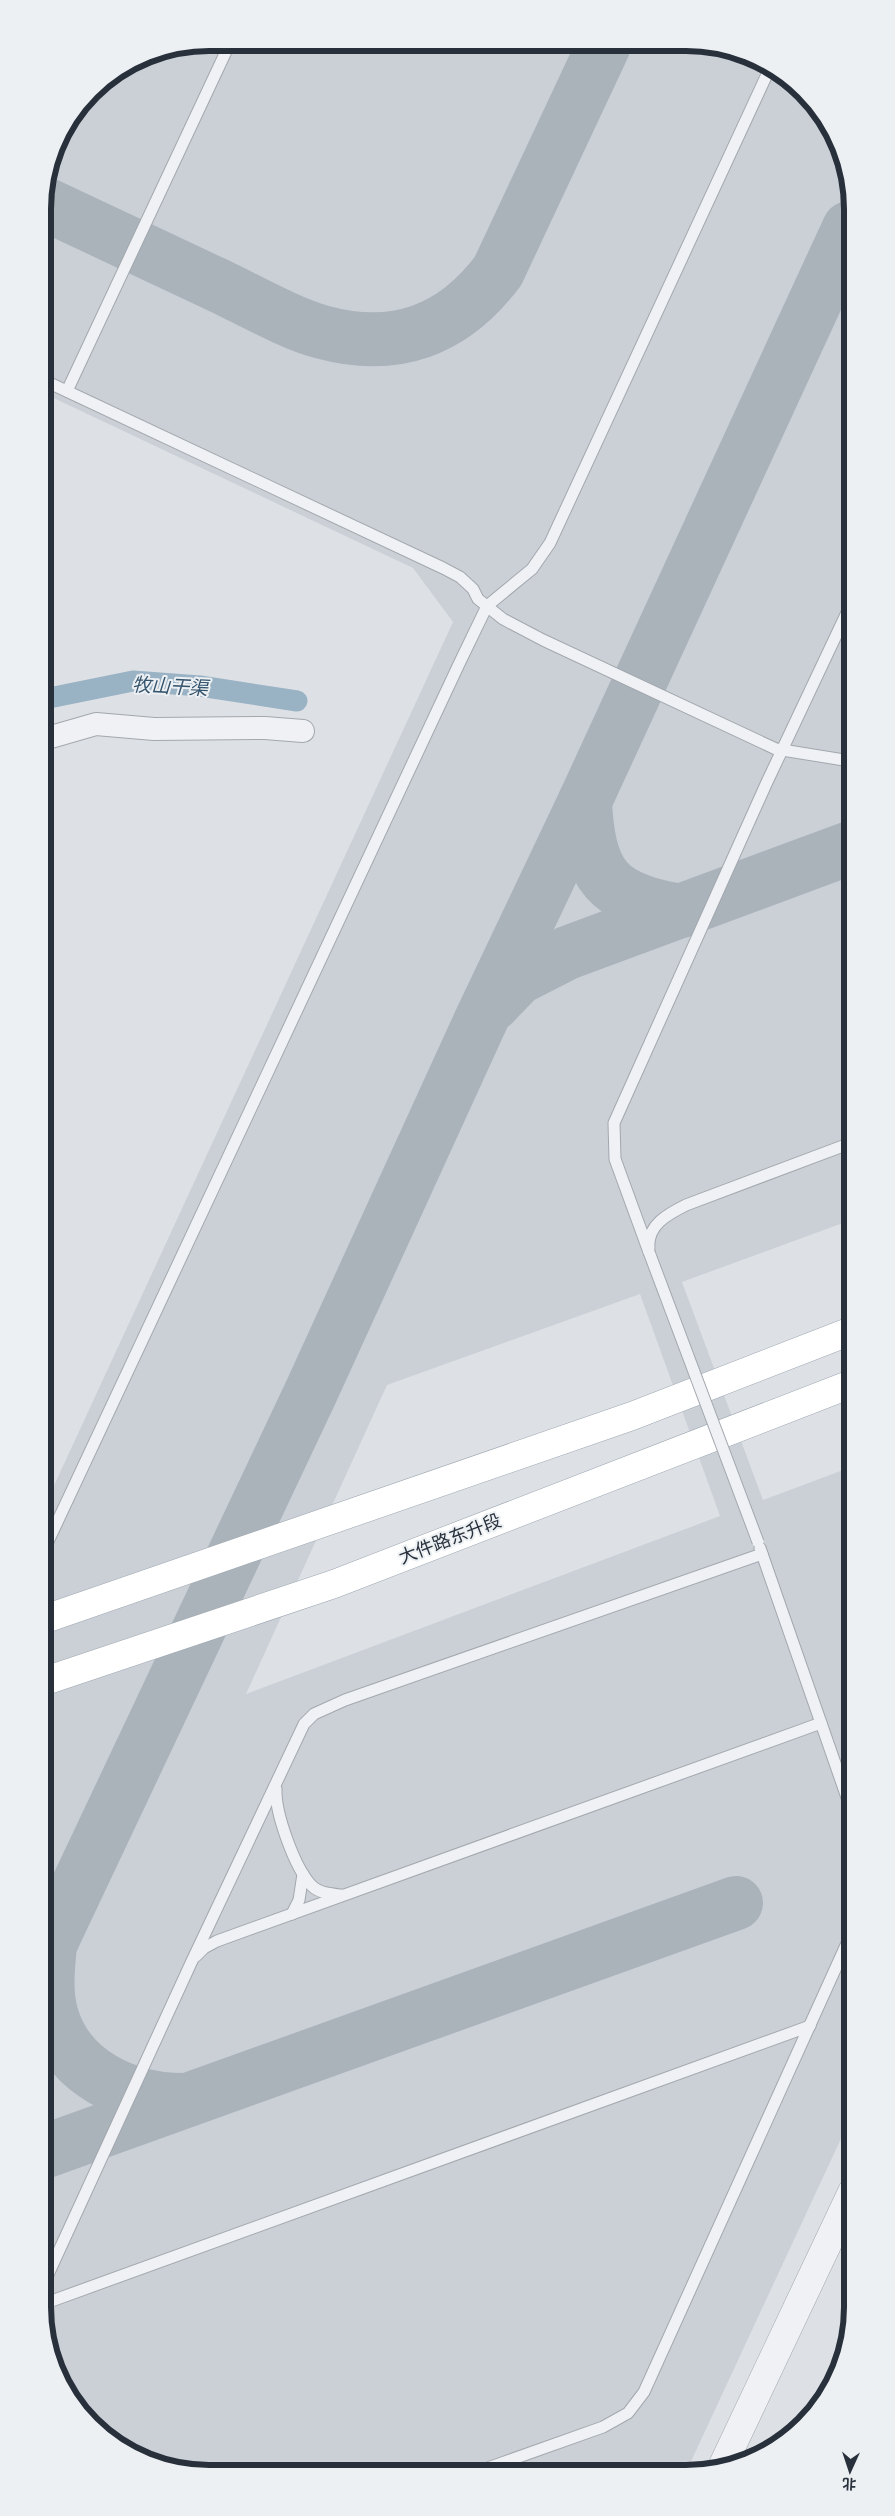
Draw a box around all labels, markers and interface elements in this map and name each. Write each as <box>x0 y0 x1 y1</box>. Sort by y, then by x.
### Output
water label: 牧山干渠 <box>131 671 212 702</box>
street label: 大件路东升段 <box>395 1508 505 1570</box>
north arrow <box>825 2446 875 2496</box>
text: 北 <box>842 2474 857 2494</box>

